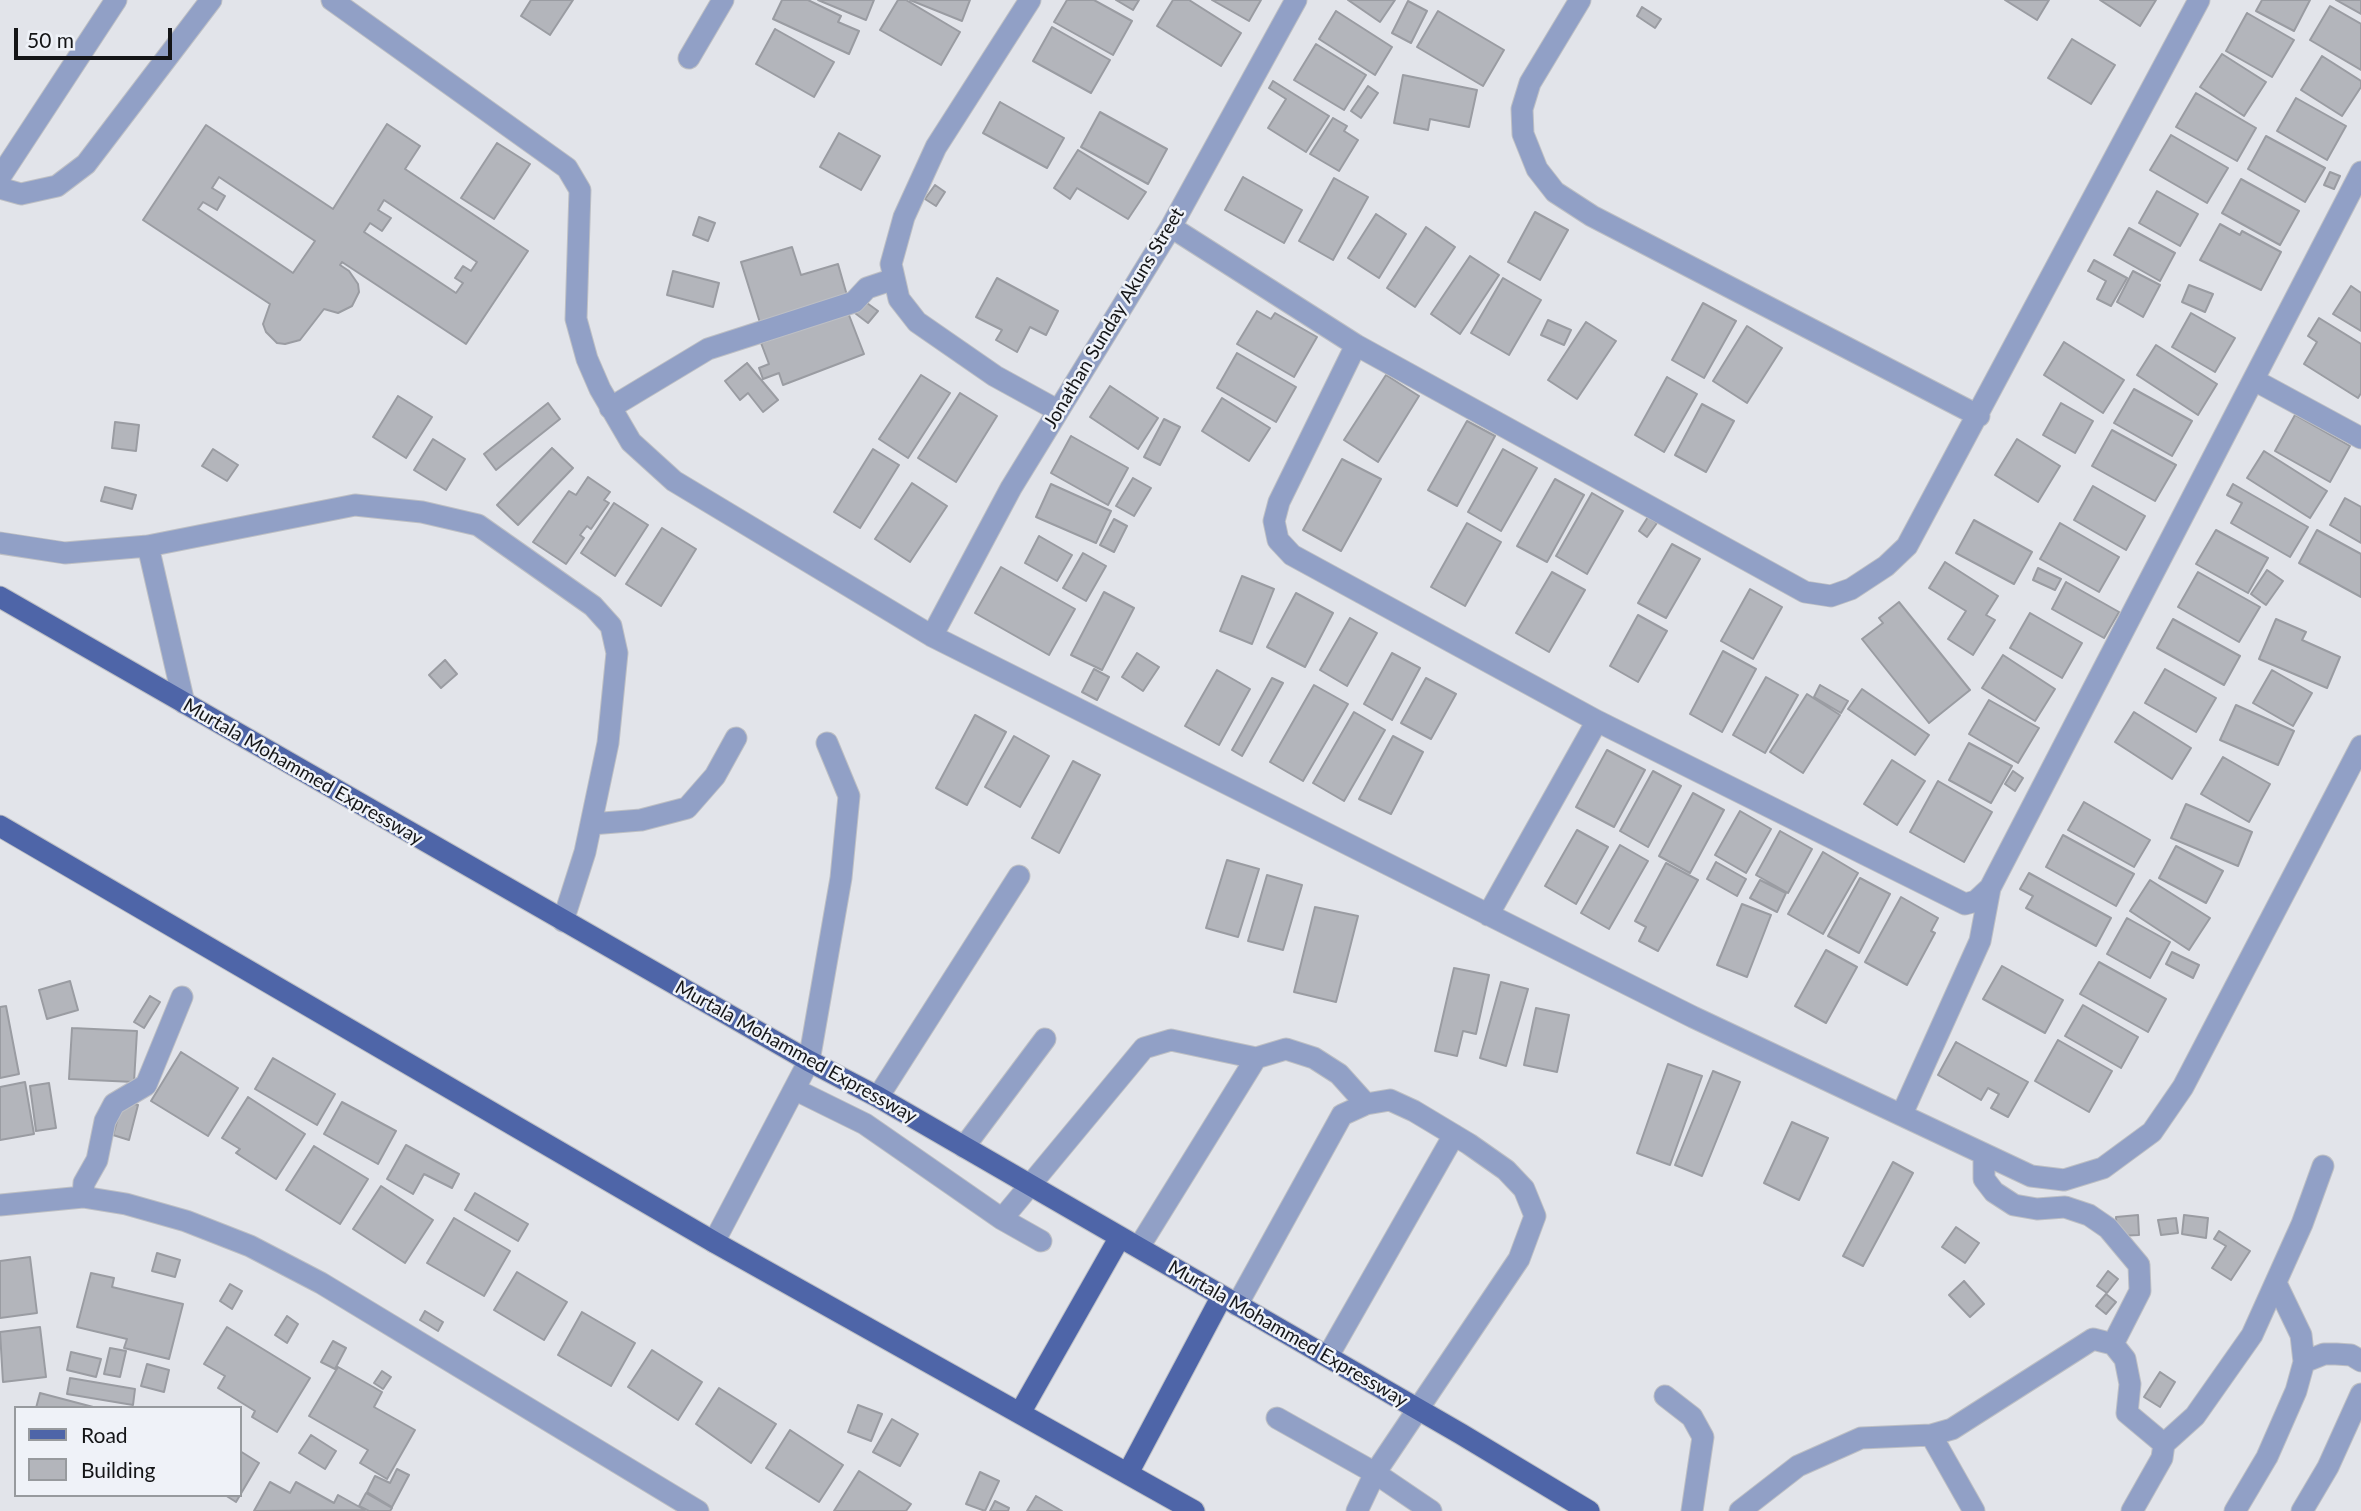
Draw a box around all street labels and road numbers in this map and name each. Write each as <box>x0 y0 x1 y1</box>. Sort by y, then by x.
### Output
street label: Jonathan Sunday Akuns Street <box>1039 204 1189 432</box>
street label: Murtala Mohammed Expressway <box>179 694 427 850</box>
street label: Murtala Mohammed Expressway <box>671 976 921 1128</box>
street label: Murtala Mohammed Expressway <box>1164 1256 1412 1412</box>

